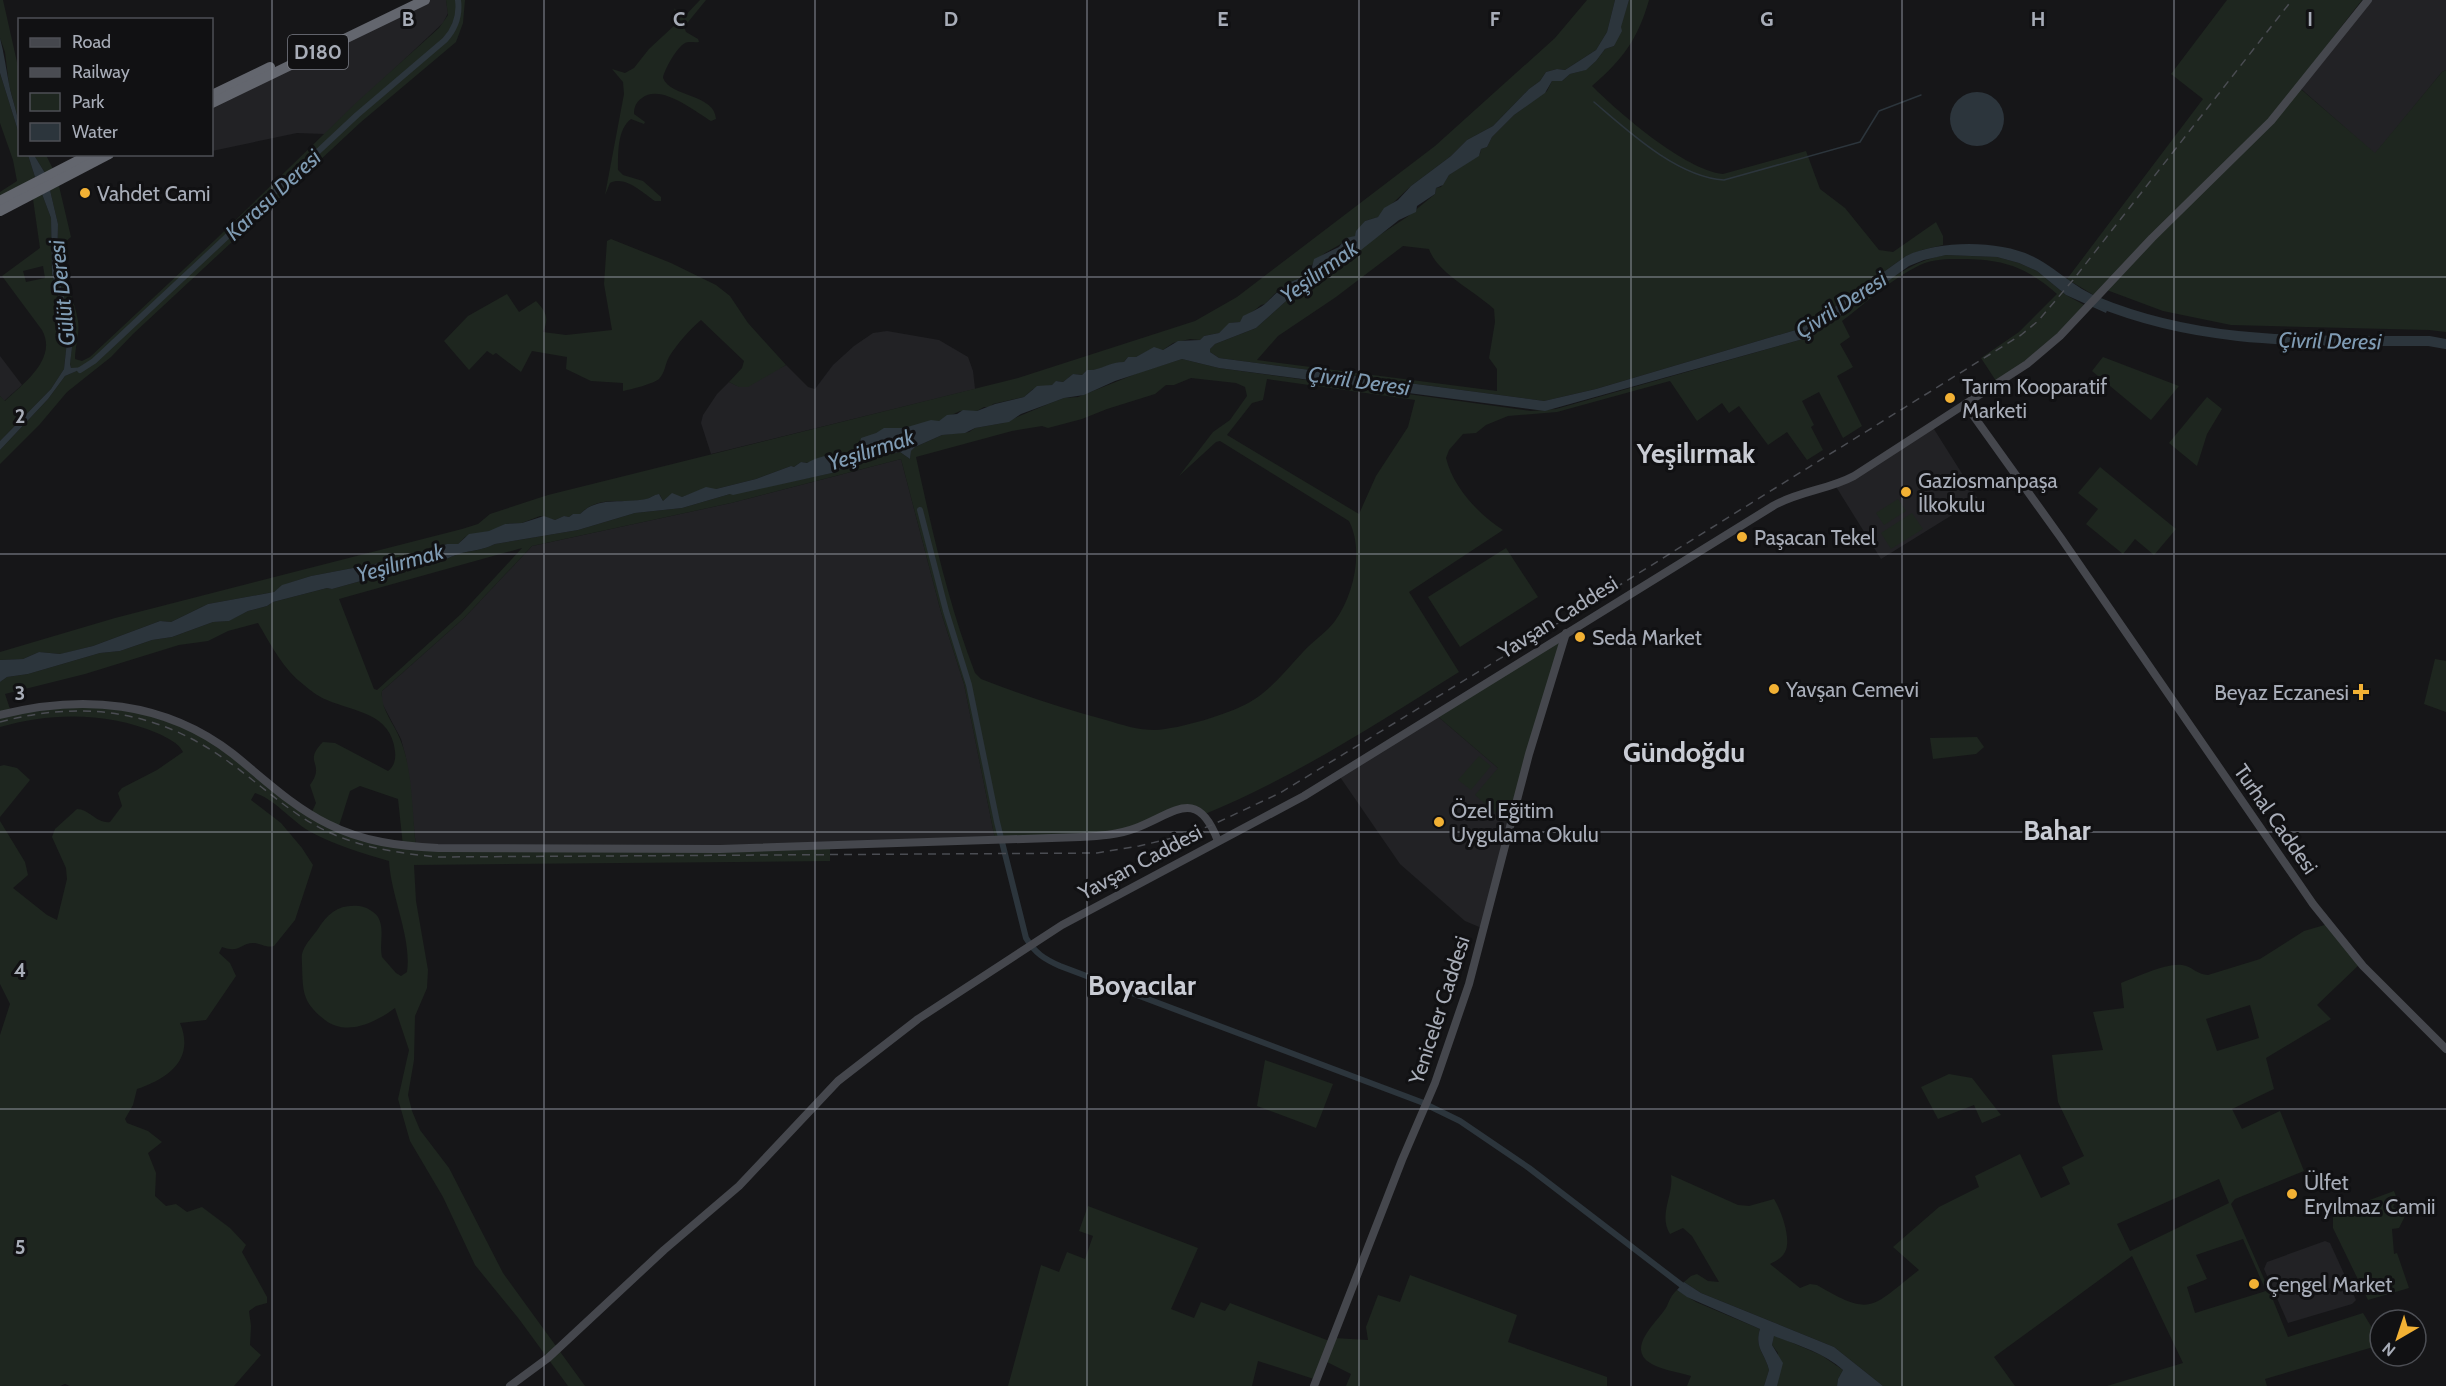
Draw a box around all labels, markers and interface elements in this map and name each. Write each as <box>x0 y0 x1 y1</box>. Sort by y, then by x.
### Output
text: B <box>402 7 414 31</box>
text: C <box>673 7 685 31</box>
text: D <box>944 7 958 31</box>
text: E <box>1217 7 1229 31</box>
text: F <box>1490 7 1501 31</box>
text: G <box>1760 7 1774 31</box>
text: H <box>2031 7 2045 31</box>
text: I <box>2307 7 2313 31</box>
legend <box>18 18 213 156</box>
text: Road <box>72 31 111 53</box>
road number: D180 <box>288 35 348 69</box>
text: Railway <box>72 61 130 83</box>
text: Park <box>72 91 105 113</box>
text: Water <box>72 121 118 143</box>
water label: Karasu Deresi <box>220 144 327 246</box>
place label: Vahdet Cami <box>97 181 211 206</box>
marker: Vahdet Cami <box>78 186 92 200</box>
water label: Yeşilırmak <box>1275 234 1364 309</box>
water label: Gülüt Deresi <box>43 238 81 347</box>
water label: Çivril Deresi <box>1790 265 1892 344</box>
water label: Çivril Deresi <box>2278 327 2382 355</box>
water label: Çivril Deresi <box>1306 360 1412 402</box>
place label: Tarım Kooparatif Marketi <box>1962 374 2107 423</box>
marker: Tarım Kooparatif Marketi <box>1943 391 1957 405</box>
text: 2 <box>15 404 25 428</box>
water label: Yeşilırmak <box>824 423 918 477</box>
district label: Yeşilırmak <box>1636 437 1755 470</box>
place label: Gaziosmanpaşa İlkokulu <box>1918 468 2058 517</box>
marker: Gaziosmanpaşa İlkokulu <box>1899 485 1913 499</box>
place label: Paşacan Tekel <box>1754 525 1876 550</box>
marker: Paşacan Tekel <box>1735 530 1749 544</box>
water label: Yeşilırmak <box>353 538 447 588</box>
street label: Yavşan Caddesi <box>1493 570 1622 664</box>
place label: Seda Market <box>1592 625 1702 650</box>
marker: Seda Market <box>1573 630 1587 644</box>
place label: Yavşan Cemevi <box>1785 677 1919 702</box>
place label: Beyaz Eczanesi <box>2214 680 2349 705</box>
text: 3 <box>15 681 25 705</box>
marker: Yavşan Cemevi <box>1767 682 1781 696</box>
marker: Beyaz Eczanesi <box>2354 685 2368 699</box>
district label: Gündoğdu <box>1623 736 1745 769</box>
street label: Turhal Caddesi <box>2229 759 2323 879</box>
place label: Özel Eğitim Uygulama Okulu <box>1451 798 1599 847</box>
district label: Bahar <box>2023 814 2091 847</box>
marker: Özel Eğitim Uygulama Okulu <box>1432 815 1446 829</box>
street label: Yavşan Caddesi <box>1073 819 1206 905</box>
street label: Yeniceler Caddesi <box>1403 933 1475 1088</box>
text: 4 <box>14 958 26 982</box>
district label: Boyacılar <box>1088 969 1196 1002</box>
place label: Ülfet Eryılmaz Camii <box>2304 1170 2436 1219</box>
marker: Ülfet Eryılmaz Camii <box>2285 1187 2299 1201</box>
text: 5 <box>15 1235 25 1259</box>
place label: Çengel Market <box>2266 1272 2392 1297</box>
marker: Çengel Market <box>2247 1277 2261 1291</box>
north arrow <box>2368 1308 2428 1368</box>
text: N <box>2379 1338 2399 1360</box>

